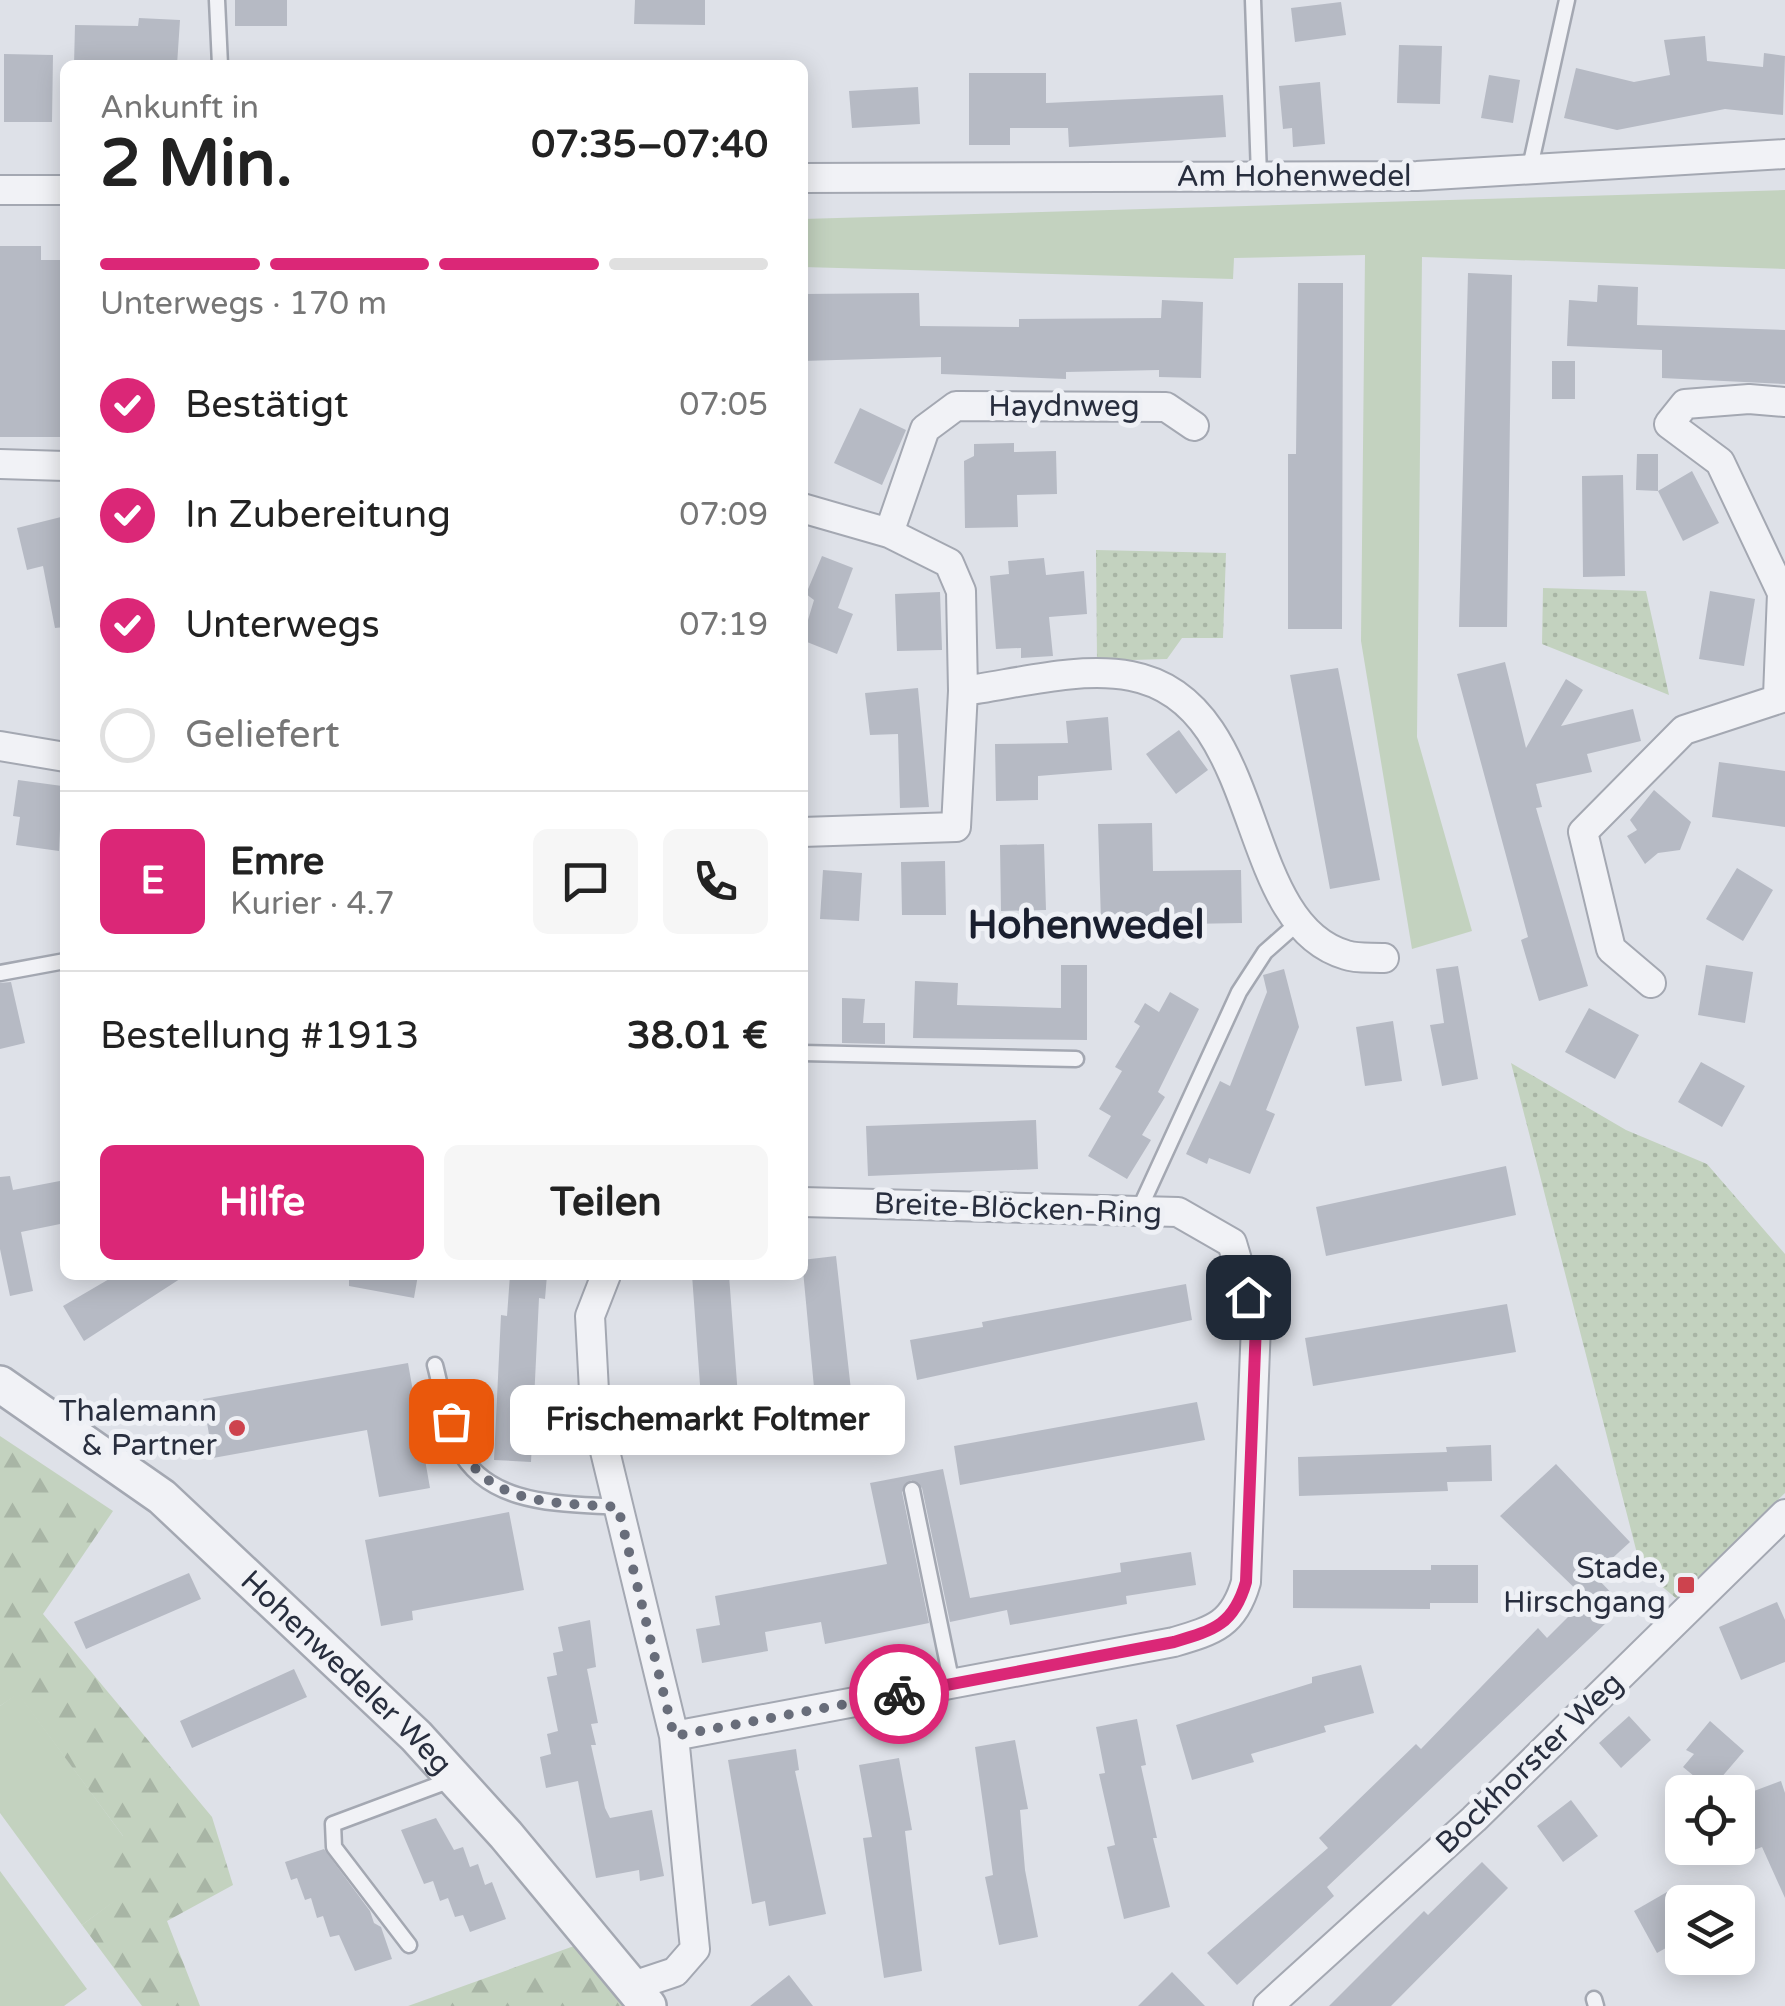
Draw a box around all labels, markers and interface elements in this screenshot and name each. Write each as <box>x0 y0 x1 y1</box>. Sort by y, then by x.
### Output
text: Ankunft in <box>100 89 259 127</box>
text: 07:35–07:40 <box>531 122 768 168</box>
text: 2 Min. <box>100 125 293 204</box>
street label: Am Hohenwedel <box>1176 158 1412 195</box>
text: Unterwegs · 170 m <box>100 285 387 323</box>
icon: check <box>100 378 155 433</box>
text: Bestätigt <box>185 382 349 428</box>
text: 07:05 <box>679 386 768 424</box>
street label: Haydnweg <box>988 388 1140 425</box>
icon: check <box>100 488 155 543</box>
text: In Zubereitung <box>185 492 451 538</box>
text: 07:09 <box>679 496 768 534</box>
icon: check <box>100 598 155 653</box>
text: Unterwegs <box>185 602 380 648</box>
text: 07:19 <box>679 606 768 644</box>
text: Geliefert <box>185 712 340 758</box>
button: chat <box>533 829 638 934</box>
button: phone <box>663 829 768 934</box>
text: Emre <box>230 839 324 885</box>
text: E <box>140 858 165 904</box>
text: Kurier · 4.7 <box>230 885 395 923</box>
district label: Hohenwedel <box>968 901 1204 949</box>
text: Bestellung #1913 <box>100 1013 419 1059</box>
text: 38.01 € <box>627 1013 768 1059</box>
button: Hilfe <box>100 1145 424 1260</box>
button: Teilen <box>444 1145 768 1260</box>
street label: Breite-Blöcken-Ring <box>873 1185 1163 1232</box>
pin <box>1206 1255 1291 1340</box>
icon: home <box>1221 1270 1276 1325</box>
pin <box>409 1379 494 1464</box>
callout: Frischemarkt Foltmer <box>511 1386 906 1456</box>
place label: Thalemann & Partner <box>58 1393 217 1464</box>
icon: bag <box>424 1394 479 1449</box>
text: Frischemarkt Foltmer <box>545 1401 870 1439</box>
marker: Thalemann & Partner <box>226 1417 248 1439</box>
place label: Stade, Hirschgang <box>1503 1550 1666 1621</box>
street label: Hohenwedeler Weg <box>233 1563 460 1782</box>
marker: Stade, Hirschgang <box>1675 1574 1697 1596</box>
courier <box>849 1644 949 1744</box>
street label: Bockhorster Weg <box>1428 1665 1631 1862</box>
icon: bike <box>872 1667 927 1722</box>
map controls <box>1665 1775 1755 1975</box>
button: locate <box>1665 1775 1755 1865</box>
button: layers <box>1665 1885 1755 1975</box>

